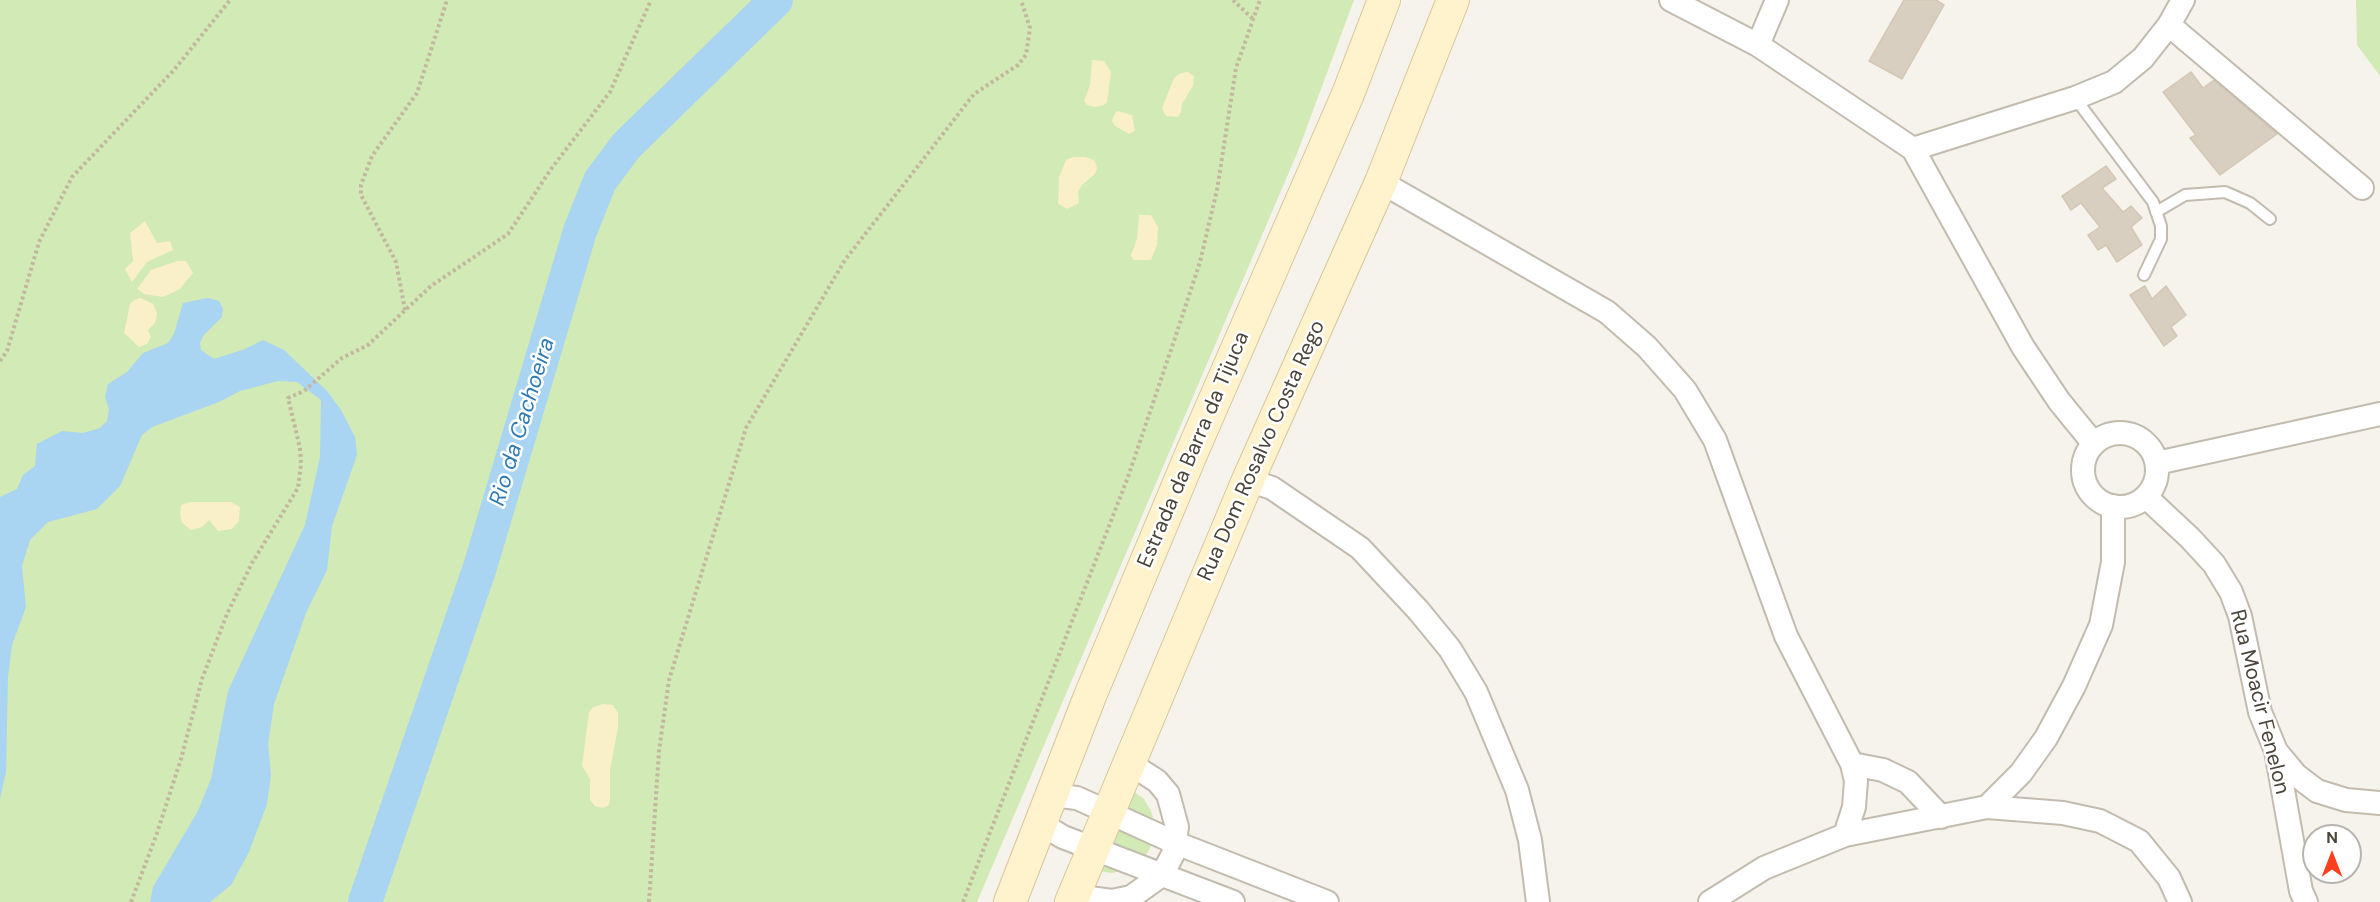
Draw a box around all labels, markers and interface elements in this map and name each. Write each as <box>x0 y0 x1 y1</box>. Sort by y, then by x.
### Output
street label: Rua Dom Rosalvo Costa Rego <box>1193 317 1331 585</box>
street label: Estrada da Barra da Tijuca <box>1133 328 1255 572</box>
water label: Rio da Cachoeira <box>485 335 561 509</box>
street label: Rua Moacir Fenelon <box>2224 607 2294 797</box>
north arrow <box>2302 824 2362 884</box>
text: N <box>2326 827 2338 848</box>

